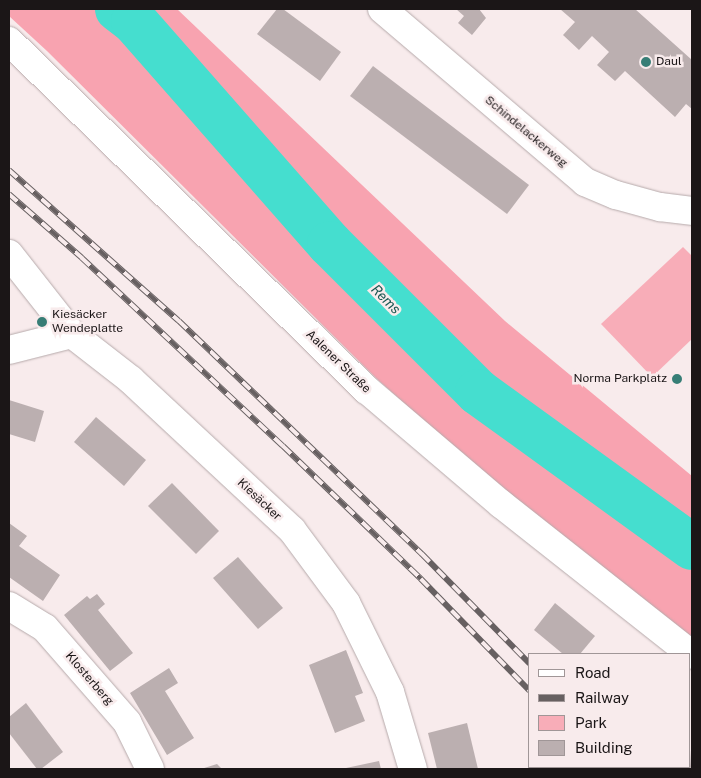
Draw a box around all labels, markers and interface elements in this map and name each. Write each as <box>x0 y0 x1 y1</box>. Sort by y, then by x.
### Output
place label: Daul <box>656 55 682 69</box>
marker: Daul <box>640 56 652 68</box>
street label: Schindelackerweg <box>482 93 570 171</box>
water label: Rems <box>368 281 404 317</box>
place label: Kiesäcker Wendeplatte <box>52 308 123 336</box>
marker: Kiesäcker Wendeplatte <box>36 316 48 328</box>
street label: Aalener Straße <box>303 328 373 396</box>
place label: Norma Parkplatz <box>574 372 667 386</box>
marker: Norma Parkplatz <box>671 373 683 385</box>
street label: Kiesäcker <box>234 476 284 524</box>
street label: Klosterberg <box>62 649 116 709</box>
legend <box>528 653 691 768</box>
text: Road <box>575 664 611 681</box>
text: Railway <box>575 689 629 706</box>
text: Park <box>575 714 607 731</box>
text: Building <box>575 739 633 756</box>

